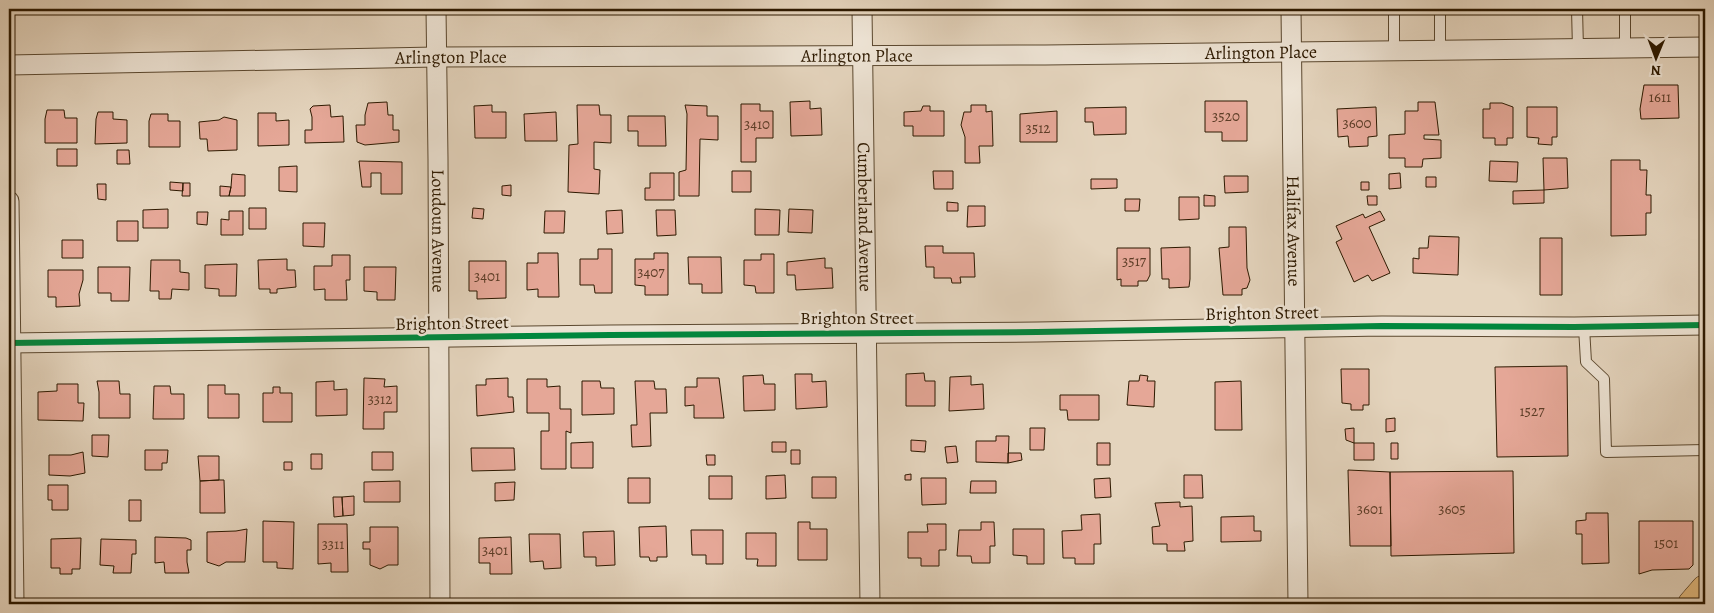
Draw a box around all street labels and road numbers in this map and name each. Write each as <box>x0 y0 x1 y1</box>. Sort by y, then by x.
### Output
street label: Arlington Place <box>1204 40 1317 65</box>
street label: Arlington Place <box>800 43 913 68</box>
street label: Arlington Place <box>394 45 507 70</box>
street label: Cumberland Avenue <box>852 142 878 292</box>
street label: Loudoun Avenue <box>426 169 451 293</box>
street label: Halifax Avenue <box>1281 175 1306 287</box>
street label: Brighton Street <box>1205 300 1319 326</box>
street label: Brighton Street <box>800 306 914 330</box>
street label: Brighton Street <box>395 310 509 336</box>

